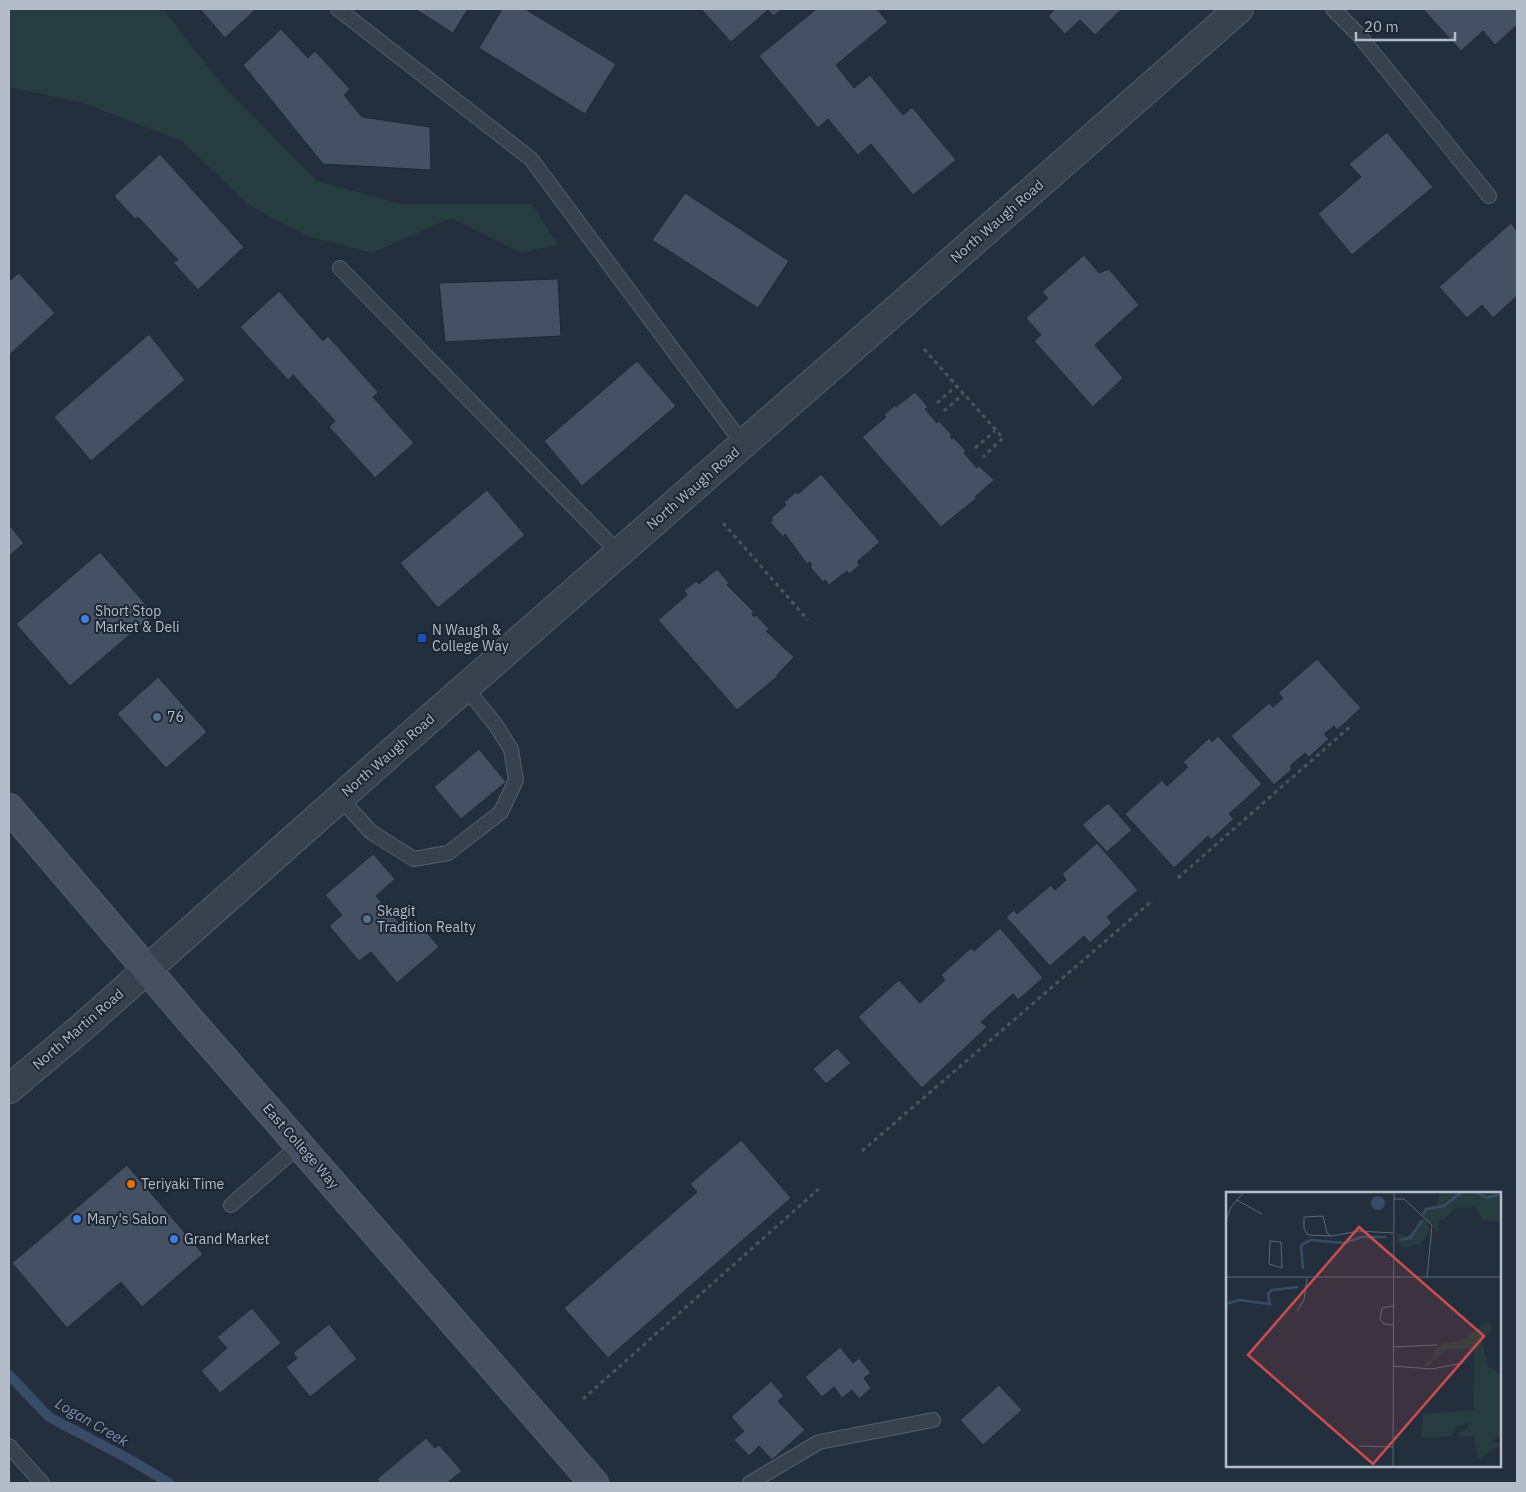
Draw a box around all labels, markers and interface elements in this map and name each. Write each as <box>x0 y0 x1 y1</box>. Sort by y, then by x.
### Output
scale bar <box>1356 10 1455 42</box>
text: 20 m <box>1364 17 1399 36</box>
street label: North Waugh Road <box>947 176 1047 266</box>
street label: North Waugh Road <box>643 443 743 533</box>
place label: Short Stop Market & Deli <box>95 602 179 636</box>
marker: Short Stop Market & Deli <box>79 613 91 625</box>
place label: N Waugh & College Way <box>432 621 509 655</box>
marker: N Waugh & College Way <box>416 632 428 644</box>
place label: 76 <box>167 708 184 726</box>
street label: North Waugh Road <box>338 710 438 800</box>
marker: 76 <box>151 711 163 723</box>
place label: Skagit Tradition Realty <box>377 902 476 936</box>
marker: Skagit Tradition Realty <box>361 913 373 925</box>
street label: North Martin Road <box>29 984 127 1074</box>
street label: East College Way <box>259 1100 343 1192</box>
place label: Teriyaki Time <box>141 1175 225 1193</box>
marker: Teriyaki Time <box>125 1178 137 1190</box>
inset map <box>1226 1192 1501 1467</box>
place label: Mary's Salon <box>87 1210 167 1228</box>
marker: Mary's Salon <box>71 1213 83 1225</box>
place label: Grand Market <box>184 1230 269 1248</box>
marker: Grand Market <box>168 1233 180 1245</box>
water label: Logan Creek <box>52 1393 132 1451</box>

